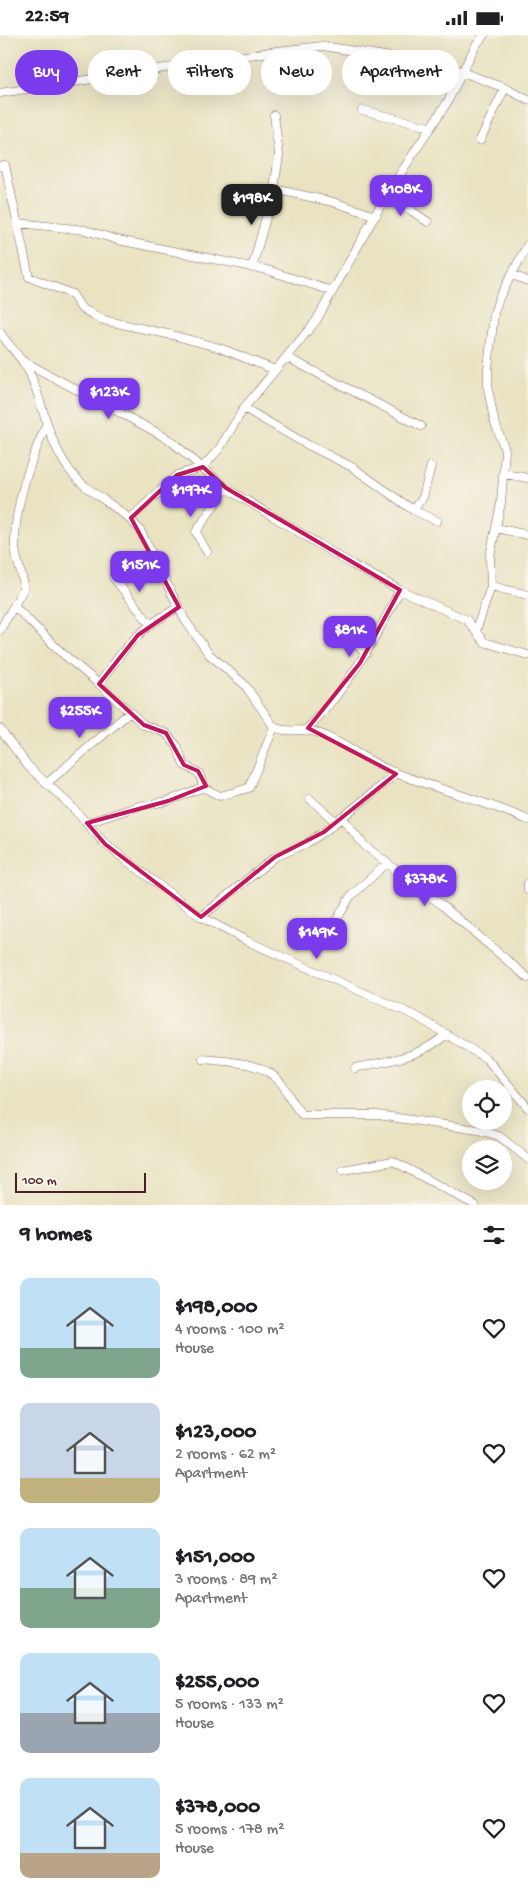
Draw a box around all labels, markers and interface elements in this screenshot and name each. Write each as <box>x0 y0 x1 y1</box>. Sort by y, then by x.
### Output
text: 22:59 <box>25 6 69 29</box>
chip: Buy <box>15 50 78 95</box>
chip: Rent <box>88 50 158 95</box>
chip: Filters <box>168 50 251 95</box>
chip: New <box>261 50 332 95</box>
chip: Apartment <box>342 50 459 95</box>
pin: $108K <box>366 175 436 217</box>
text: $108K <box>381 181 421 200</box>
pin: $198K <box>217 183 287 226</box>
text: $198K <box>232 190 272 209</box>
pin: $123K <box>74 377 144 420</box>
text: $123K <box>90 384 128 403</box>
pin: $197K <box>156 475 226 518</box>
text: $197K <box>172 482 210 501</box>
pin: $151K <box>105 551 175 593</box>
text: $151K <box>121 557 159 576</box>
pin: $81K <box>320 615 380 658</box>
text: $81K <box>334 622 366 641</box>
pin: $255K <box>45 697 115 739</box>
text: $255K <box>60 703 100 722</box>
pin: $378K <box>390 865 460 907</box>
text: $378K <box>404 871 446 890</box>
pin: $149K <box>282 917 352 960</box>
text: $149K <box>298 924 336 943</box>
map controls <box>462 1080 512 1190</box>
button: locate <box>462 1080 512 1130</box>
button: layers <box>462 1140 512 1190</box>
scale bar <box>15 1170 146 1193</box>
text: 100 m <box>22 1173 57 1190</box>
icon: filters <box>480 1221 508 1249</box>
text: 9 homes <box>20 1223 91 1248</box>
text: $198,000 <box>175 1296 257 1321</box>
icon: home <box>60 1298 120 1358</box>
icon: heart <box>480 1314 508 1342</box>
text: 4 rooms · 100 m² <box>175 1321 285 1340</box>
text: House <box>175 1340 214 1359</box>
text: $123,000 <box>175 1421 256 1446</box>
icon: home <box>60 1423 120 1483</box>
icon: heart <box>480 1439 508 1467</box>
text: 2 rooms · 62 m² <box>175 1446 276 1465</box>
text: Apartment <box>175 1465 247 1484</box>
text: $151,000 <box>175 1546 255 1571</box>
icon: home <box>60 1548 120 1608</box>
icon: heart <box>480 1564 508 1592</box>
text: 3 rooms · 89 m² <box>175 1571 277 1590</box>
text: Apartment <box>175 1590 247 1609</box>
text: $255,000 <box>175 1671 259 1696</box>
icon: home <box>60 1673 120 1733</box>
icon: heart <box>480 1689 508 1717</box>
text: 5 rooms · 133 m² <box>175 1696 284 1715</box>
text: House <box>175 1715 214 1734</box>
text: $378,000 <box>175 1796 260 1821</box>
icon: home <box>60 1798 120 1858</box>
icon: heart <box>480 1814 508 1842</box>
text: 5 rooms · 178 m² <box>175 1821 284 1840</box>
text: House <box>175 1840 214 1859</box>

